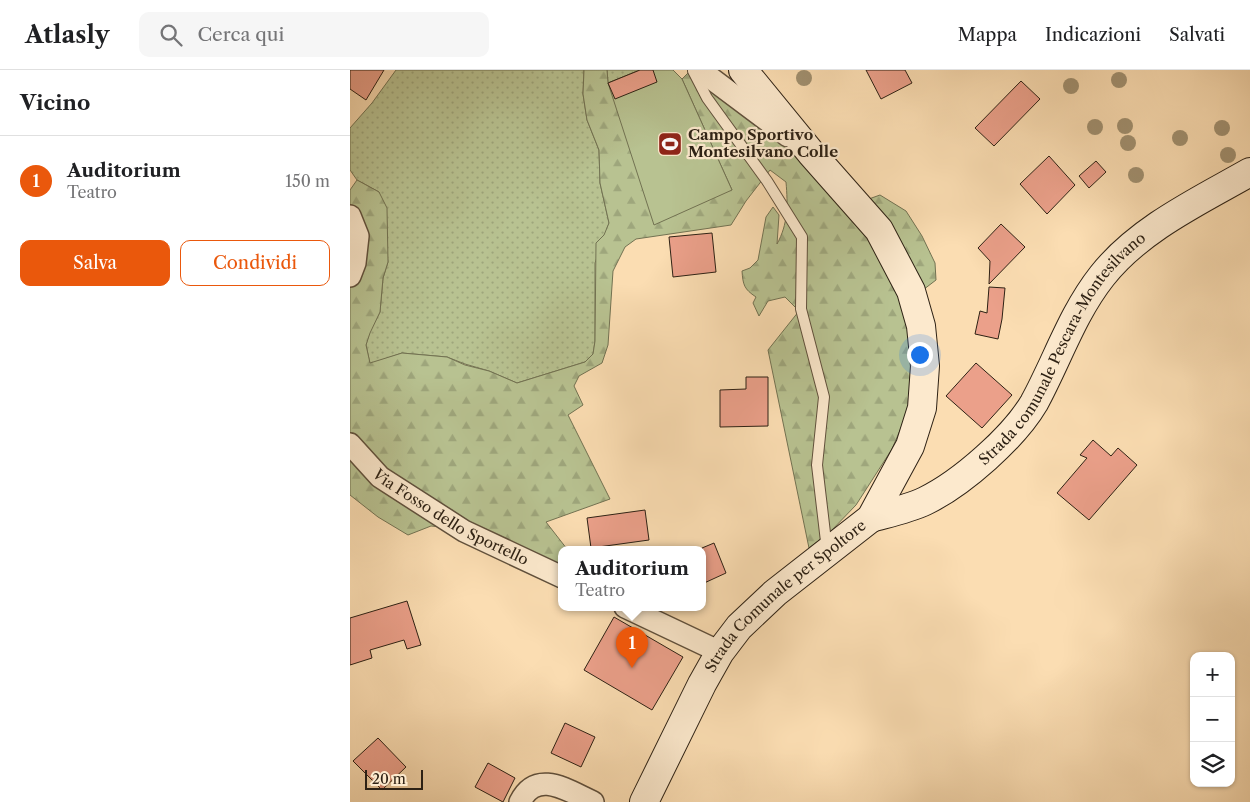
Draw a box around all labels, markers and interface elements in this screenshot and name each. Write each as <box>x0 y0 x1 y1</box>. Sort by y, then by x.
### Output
search box <box>139 12 489 57</box>
text: Atlasly <box>25 20 109 49</box>
icon: search <box>157 21 185 49</box>
text: Cerca qui <box>197 23 284 46</box>
text: Mappa <box>958 24 1017 46</box>
text: Indicazioni <box>1045 24 1141 46</box>
text: Salvati <box>1169 24 1225 46</box>
text: Vicino <box>20 90 90 115</box>
place label: Campo Sportivo Montesilvano Colle <box>688 125 838 161</box>
sports icon: Campo Sportivo Montesilvano Colle <box>657 131 683 157</box>
text: Auditorium <box>67 159 181 182</box>
text: 1 <box>32 171 40 191</box>
text: 150 m <box>285 171 330 191</box>
text: Teatro <box>67 182 117 202</box>
street label: Strada comunale Pescara-Montesilvano <box>975 228 1149 469</box>
button: Salva <box>20 240 170 286</box>
button: Condividi <box>180 240 330 286</box>
your location <box>907 342 933 368</box>
street label: Via Fosso dello Sportello <box>368 464 532 569</box>
street label: Strada Comunale per Spoltore <box>700 516 870 676</box>
popup <box>558 546 706 611</box>
text: Auditorium <box>575 557 689 580</box>
text: Teatro <box>575 580 625 600</box>
pin: 1 <box>616 627 648 668</box>
map controls <box>1190 652 1235 787</box>
button: + <box>1190 652 1235 697</box>
button: − <box>1190 697 1235 742</box>
button: layers <box>1190 742 1235 787</box>
scale bar <box>365 767 422 790</box>
text: 20 m <box>372 770 406 788</box>

